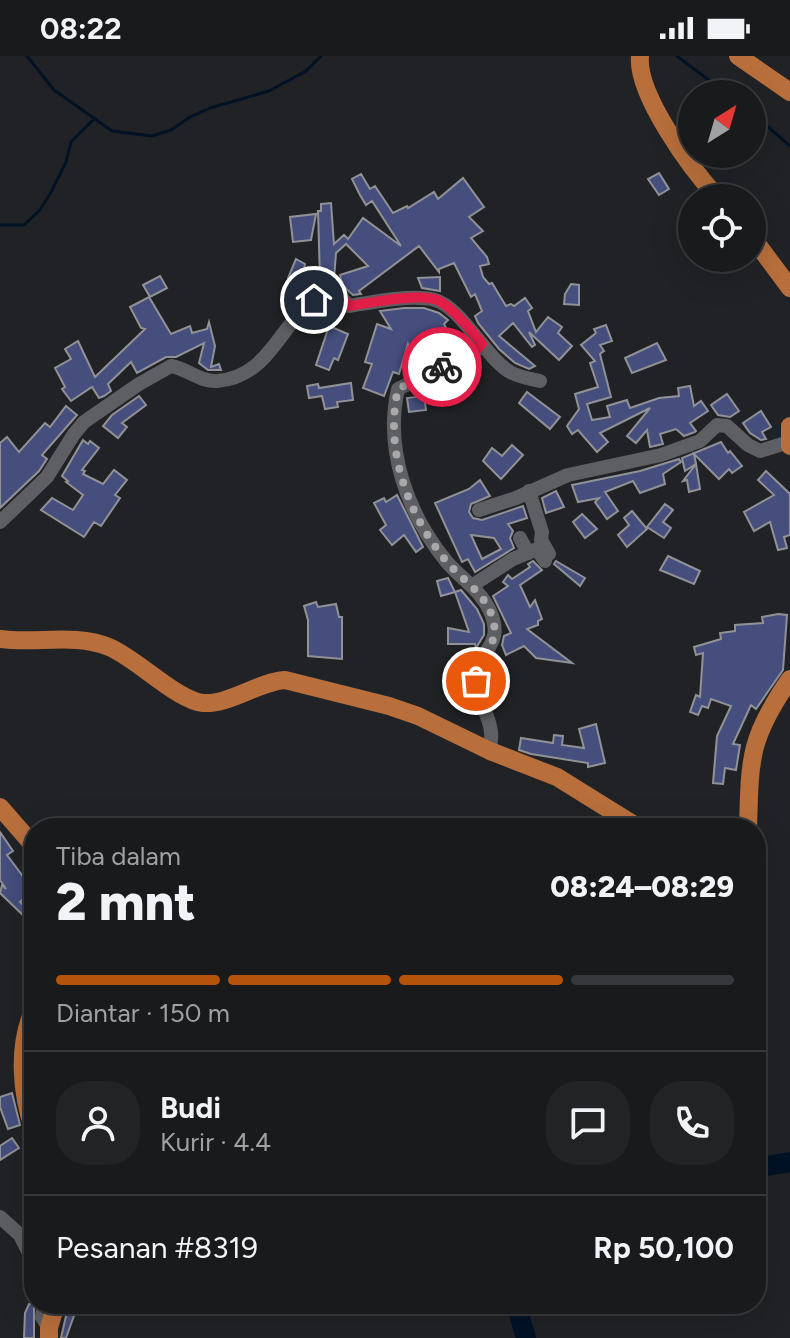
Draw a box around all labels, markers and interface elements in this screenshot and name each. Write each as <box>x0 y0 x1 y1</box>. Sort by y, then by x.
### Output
text: 08:22 <box>40 10 122 47</box>
north arrow <box>678 80 766 168</box>
map controls <box>678 80 766 272</box>
button: locate <box>678 184 766 272</box>
pin <box>280 266 348 334</box>
icon: home <box>292 278 336 322</box>
courier <box>402 327 482 407</box>
icon: bike <box>420 345 464 389</box>
pin <box>442 647 510 715</box>
icon: bag <box>454 659 498 703</box>
text: Tiba dalam <box>56 840 181 872</box>
text: 08:24–08:29 <box>550 868 734 905</box>
text: 2 mnt <box>56 871 196 933</box>
text: Diantar · 150 m <box>56 997 230 1029</box>
button: person <box>56 1081 140 1165</box>
button: chat <box>546 1081 630 1165</box>
button: phone <box>650 1081 734 1165</box>
text: Budi <box>160 1089 221 1126</box>
text: Kurir · 4.4 <box>160 1126 271 1158</box>
text: Pesanan #8319 <box>56 1229 258 1266</box>
text: Rp 50,100 <box>593 1229 734 1266</box>

